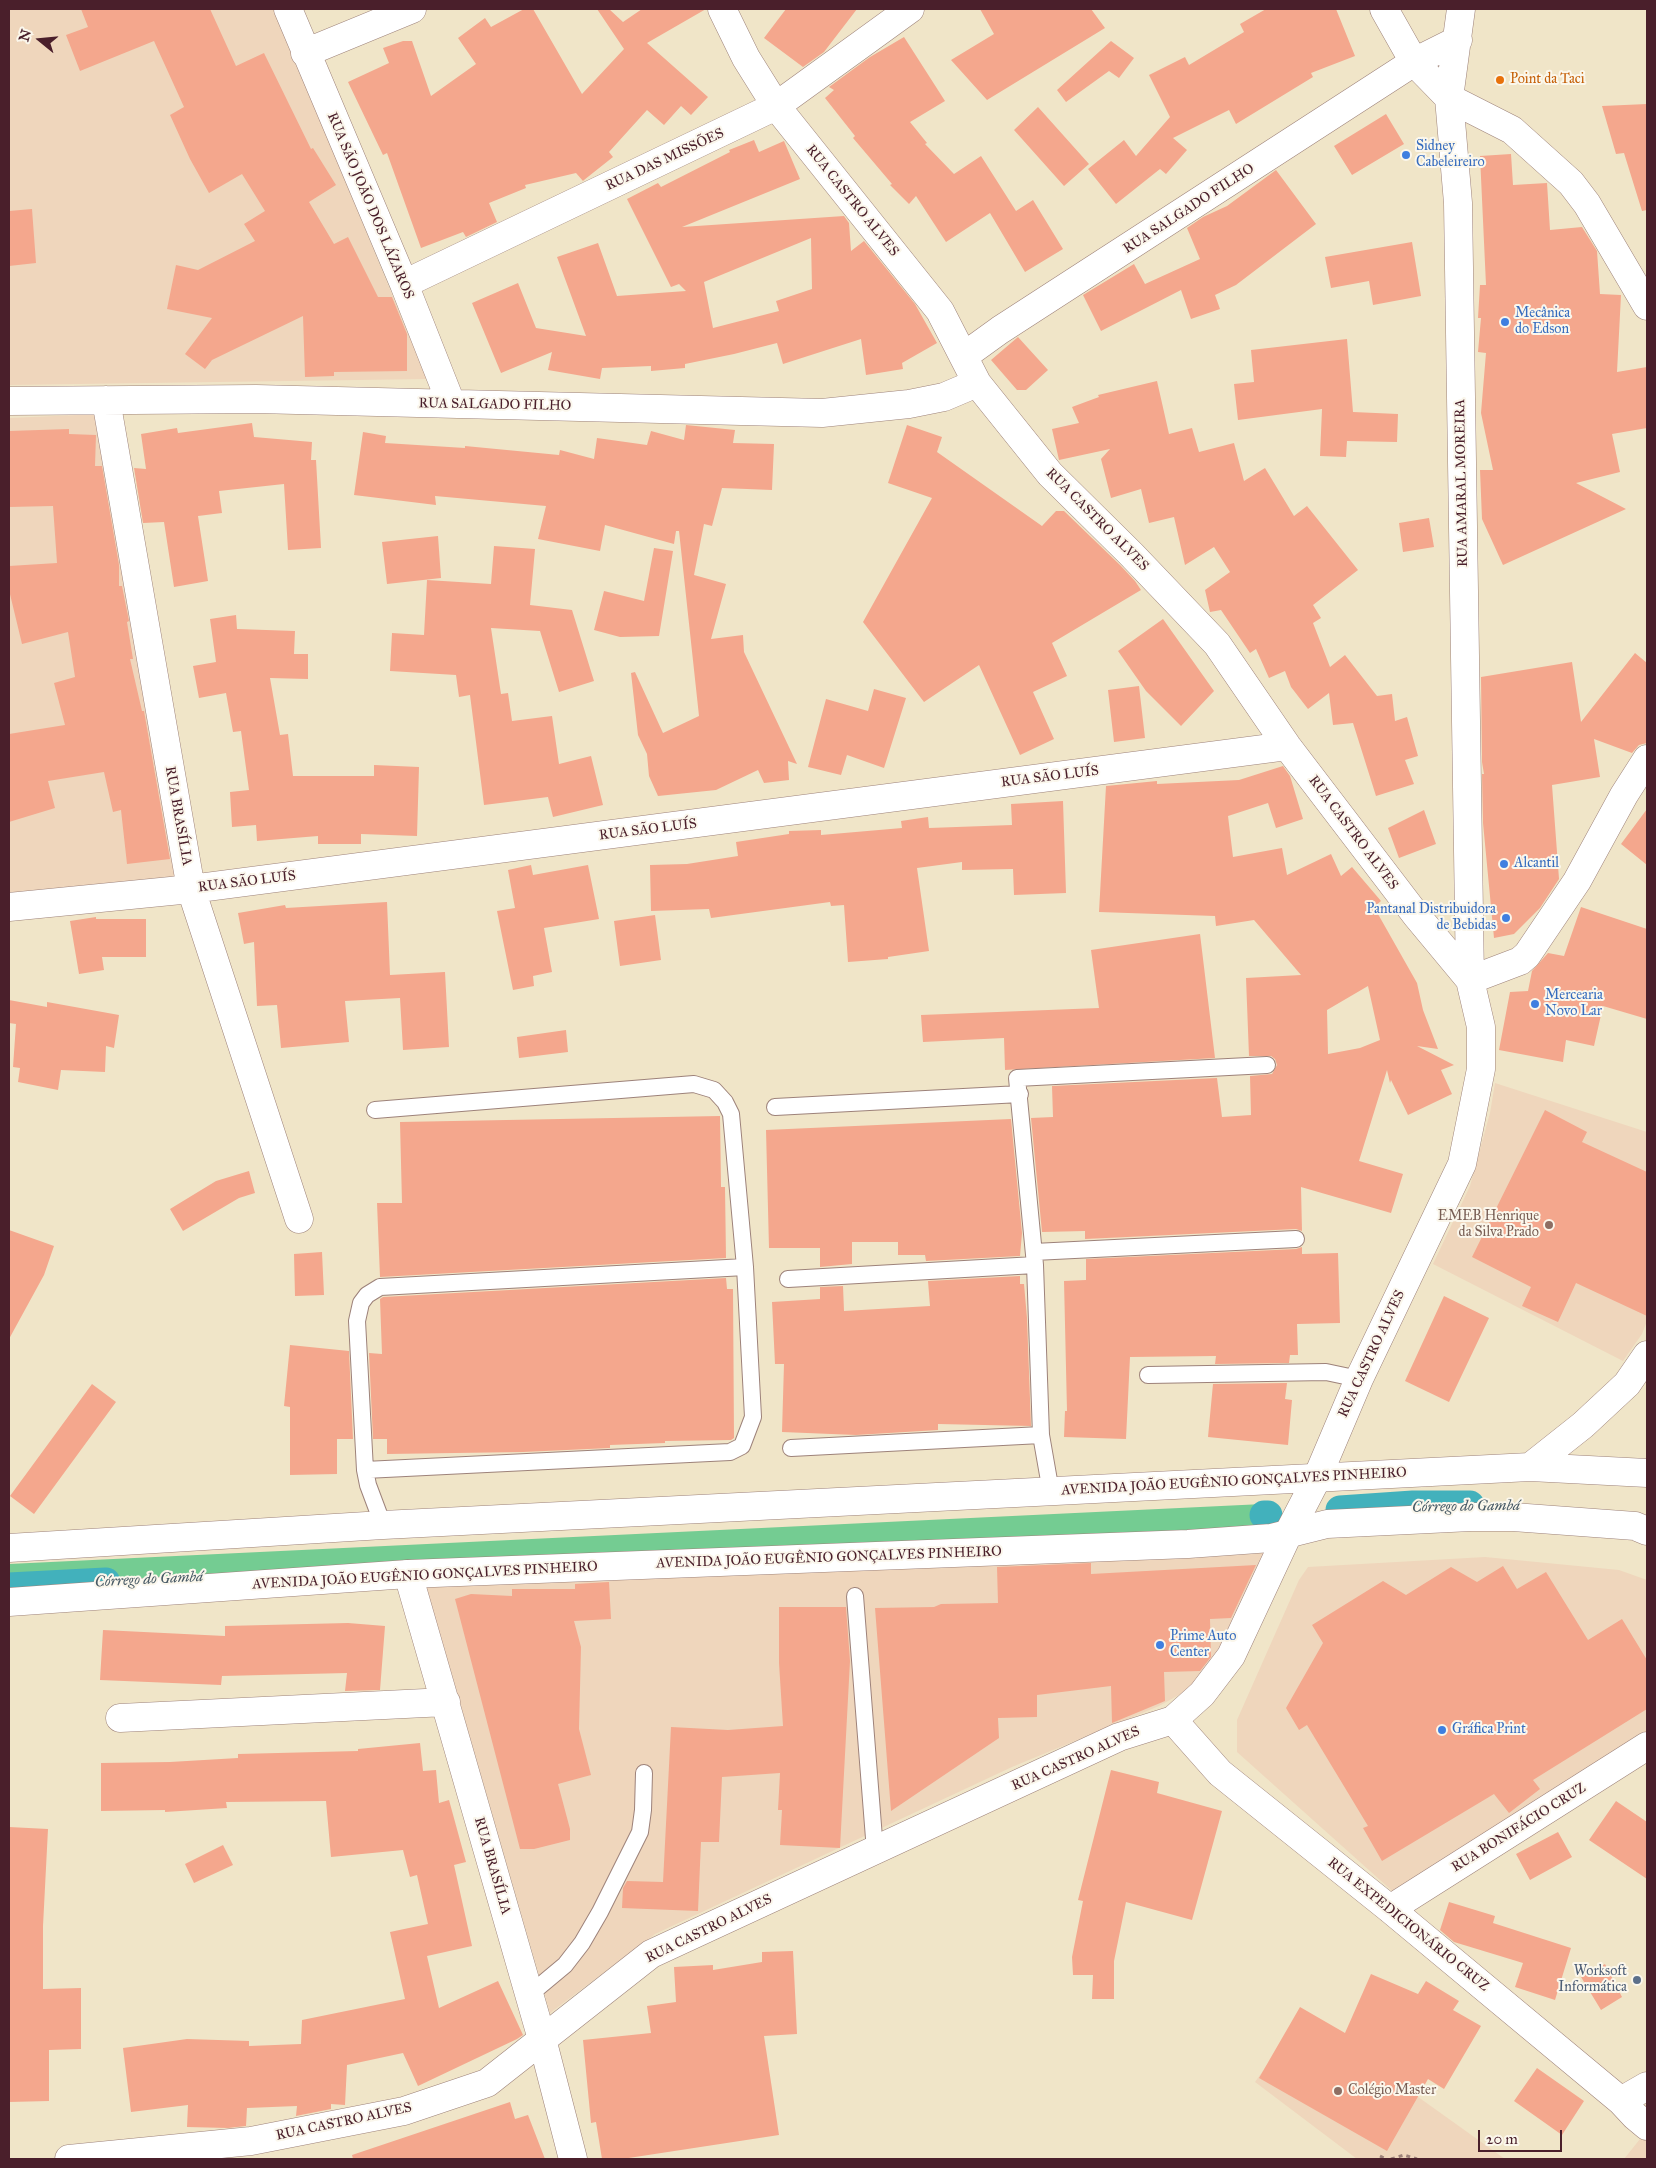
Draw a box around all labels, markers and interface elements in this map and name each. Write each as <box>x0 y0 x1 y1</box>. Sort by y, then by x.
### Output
north arrow <box>15 15 65 65</box>
text: N <box>15 27 35 44</box>
place label: Point da Taci <box>1510 72 1585 88</box>
marker: Point da Taci <box>1494 74 1506 86</box>
street label: RUA SÃO JOÃO DOS LÁZAROS <box>323 110 417 302</box>
street label: RUA DAS MISSÕES <box>603 125 727 195</box>
place label: Sidney Cabeleireiro <box>1416 139 1485 172</box>
street label: RUA CASTRO ALVES <box>802 142 902 260</box>
marker: Sidney Cabeleireiro <box>1400 149 1412 161</box>
street label: RUA SALGADO FILHO <box>1120 160 1258 258</box>
place label: Mecânica do Edson <box>1515 306 1570 338</box>
marker: Mecânica do Edson <box>1499 316 1511 328</box>
street label: RUA SALGADO FILHO <box>419 395 571 415</box>
street label: RUA AMARAL MOREIRA <box>1452 399 1472 567</box>
street label: RUA CASTRO ALVES <box>1042 465 1152 575</box>
street label: RUA SÃO LUÍS <box>1000 763 1100 791</box>
street label: RUA BRASÍLIA <box>161 765 195 867</box>
street label: RUA CASTRO ALVES <box>1305 773 1401 893</box>
street label: RUA SÃO LUÍS <box>598 816 698 844</box>
place label: Alcantil <box>1514 856 1559 872</box>
marker: Alcantil <box>1498 858 1510 870</box>
street label: RUA SÃO LUÍS <box>197 868 297 896</box>
place label: Pantanal Distribuidora de Bebidas <box>1366 902 1496 934</box>
marker: Pantanal Distribuidora de Bebidas <box>1500 912 1512 924</box>
place label: Mercearia Novo Lar <box>1545 988 1603 1020</box>
marker: Mercearia Novo Lar <box>1529 998 1541 1010</box>
place label: EMEB Henrique da Silva Prado <box>1438 1209 1539 1242</box>
marker: EMEB Henrique da Silva Prado <box>1543 1219 1555 1231</box>
street label: RUA CASTRO ALVES <box>1335 1288 1409 1420</box>
street label: AVENIDA JOÃO EUGÊNIO GONÇALVES PINHEIRO <box>1061 1465 1407 1499</box>
water label: Córrego do Gambá <box>1412 1497 1520 1517</box>
street label: AVENIDA JOÃO EUGÊNIO GONÇALVES PINHEIRO <box>656 1544 1002 1572</box>
street label: AVENIDA JOÃO EUGÊNIO GONÇALVES PINHEIRO <box>252 1559 598 1593</box>
water label: Córrego do Gambá <box>94 1568 204 1592</box>
place label: Prime Auto Center <box>1170 1629 1236 1661</box>
marker: Prime Auto Center <box>1154 1639 1166 1651</box>
place label: Gráfica Print <box>1452 1722 1526 1738</box>
street label: RUA CASTRO ALVES <box>1009 1723 1143 1795</box>
marker: Gráfica Print <box>1436 1724 1448 1736</box>
street label: RUA BONIFÁCIO CRUZ <box>1449 1780 1589 1876</box>
street label: RUA BRASÍLIA <box>470 1815 514 1917</box>
street label: RUA EXPEDICIONÁRIO CRUZ <box>1324 1855 1492 1995</box>
street label: RUA CASTRO ALVES <box>643 1891 775 1967</box>
place label: Worksoft Informática <box>1558 1964 1627 1996</box>
marker: Worksoft Informática <box>1631 1974 1643 1986</box>
place label: Colégio Master <box>1348 2083 1436 2099</box>
marker: Colégio Master <box>1332 2085 1344 2097</box>
street label: RUA CASTRO ALVES <box>274 2099 414 2145</box>
scale bar <box>1481 2120 1565 2152</box>
text: 20 m <box>1486 2130 1518 2148</box>

